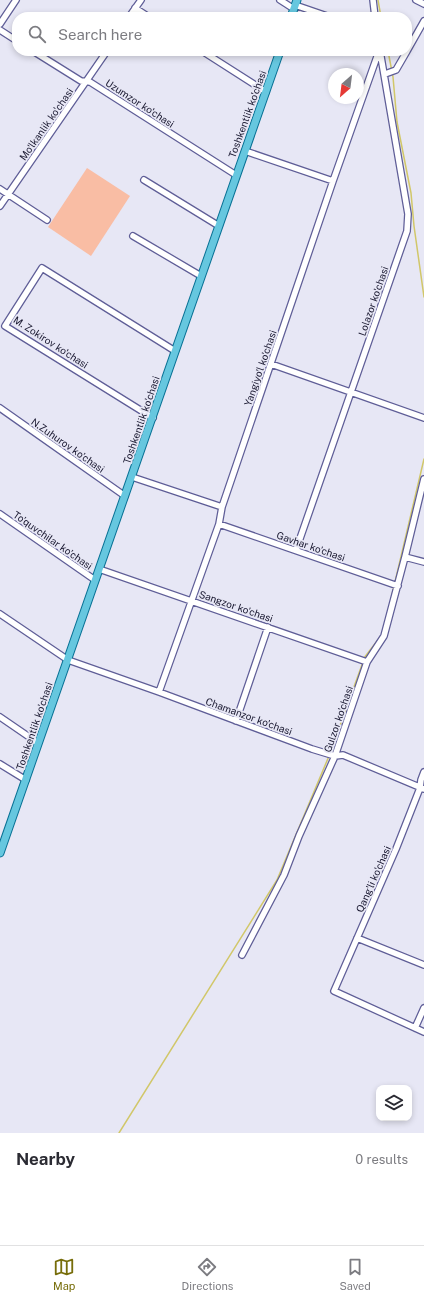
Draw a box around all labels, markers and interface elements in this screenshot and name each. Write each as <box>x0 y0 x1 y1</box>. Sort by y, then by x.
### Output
search box <box>12 12 412 56</box>
icon: search <box>26 23 48 45</box>
text: Search here <box>58 26 142 43</box>
north arrow <box>328 68 364 104</box>
street label: Toshkentlik ko'chasi <box>226 69 268 159</box>
street label: Uzumzor ko'chasi <box>103 76 177 130</box>
street label: Mo'lkanlik ko'chasi <box>17 86 75 162</box>
street label: Lolazor ko'chasi <box>355 265 391 337</box>
street label: M. Zokirov ko'chasi <box>11 313 91 371</box>
street label: Yangiyo'l ko'chasi <box>241 328 279 408</box>
street label: Toshkentlik ko'chasi <box>120 375 162 465</box>
street label: N.Zuhurov ko'chasi <box>29 415 107 475</box>
street label: To'quvchilar ko'chasi <box>11 508 95 572</box>
street label: Gavhar ko'chasi <box>275 529 347 563</box>
street label: Sangzor ko'chasi <box>197 588 275 624</box>
street label: Toshkentlik ko'chasi <box>13 681 55 771</box>
street label: Gulzor ko'chasi <box>321 684 355 754</box>
street label: Chamanzor ko'chasi <box>204 695 294 737</box>
street label: Qang'li ko'chasi <box>353 844 393 914</box>
map controls <box>376 1085 412 1121</box>
button: layers <box>376 1085 412 1121</box>
text: Nearby <box>16 1149 75 1169</box>
text: 0 results <box>355 1152 408 1167</box>
tab: Map <box>53 1256 75 1292</box>
tab: Directions <box>182 1256 233 1292</box>
tab: Saved <box>339 1256 371 1292</box>

